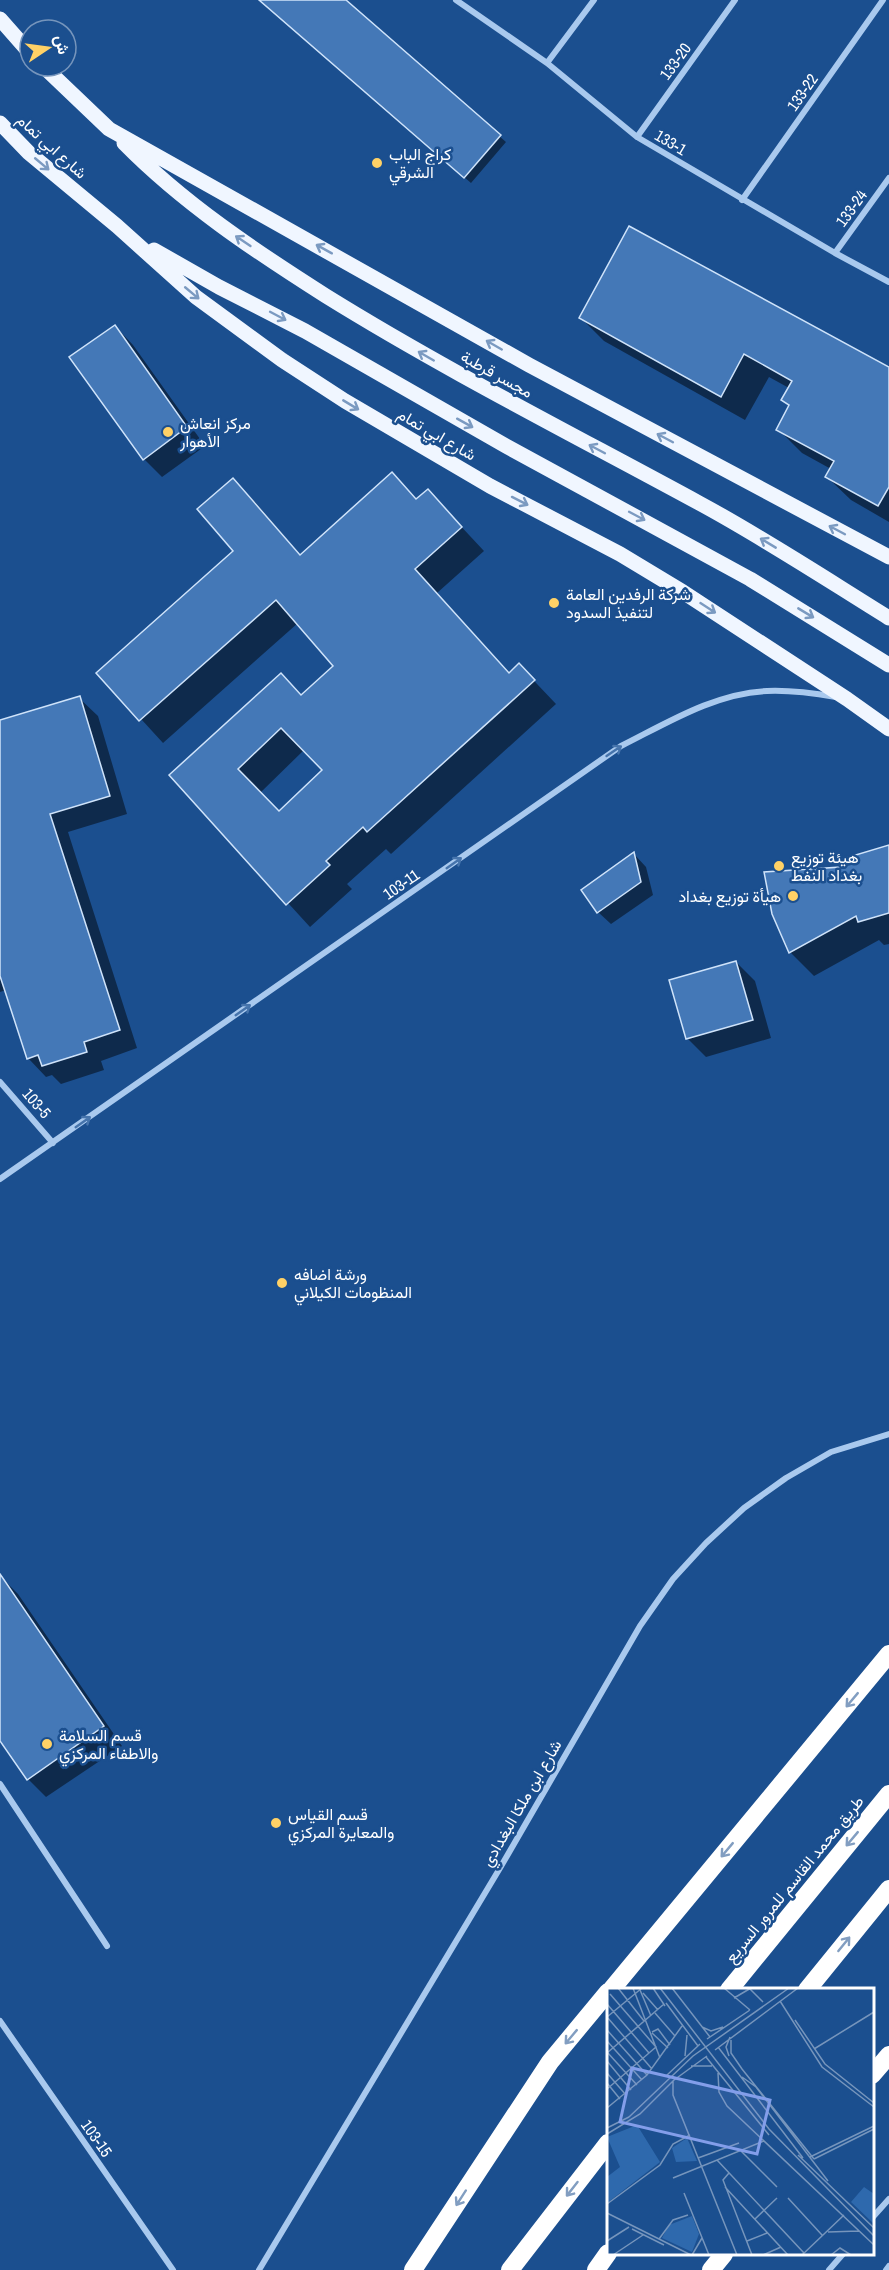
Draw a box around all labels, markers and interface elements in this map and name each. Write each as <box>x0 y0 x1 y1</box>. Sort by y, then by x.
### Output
north arrow <box>18 18 78 78</box>
text: ش <box>50 33 75 56</box>
street label: 133-20 <box>654 38 696 84</box>
street label: 133-22 <box>781 69 823 115</box>
street label: شارع ابي تمام <box>10 109 92 186</box>
street label: 133-1 <box>651 124 692 160</box>
place label: كراج الباب الشرقي <box>389 143 451 186</box>
marker: كراج الباب الشرقي <box>370 156 384 170</box>
one-way arrow <box>34 157 49 171</box>
street label: 133-24 <box>830 185 872 231</box>
one-way arrow <box>235 235 252 247</box>
one-way arrow <box>316 243 334 254</box>
one-way arrow <box>184 286 200 299</box>
one-way arrow <box>268 311 286 322</box>
one-way arrow <box>486 339 503 351</box>
street label: مجسر قرطبة <box>457 345 537 403</box>
one-way arrow <box>418 349 435 361</box>
one-way arrow <box>342 399 359 411</box>
street label: شارع ابي تمام <box>392 403 480 468</box>
place label: مركز انعاش الأهوار <box>179 412 251 452</box>
one-way arrow <box>456 417 473 429</box>
marker: مركز انعاش الأهوار <box>161 425 175 439</box>
one-way arrow <box>657 432 675 443</box>
one-way arrow <box>589 443 607 454</box>
one-way arrow <box>511 496 529 507</box>
one-way arrow <box>627 511 645 522</box>
one-way arrow <box>829 524 847 535</box>
one-way arrow <box>760 537 777 549</box>
place label: شركة الرفدين العامة لتنفيذ السدود <box>566 583 691 623</box>
marker: شركة الرفدين العامة لتنفيذ السدود <box>547 596 561 610</box>
one-way arrow <box>699 602 716 614</box>
one-way arrow <box>797 607 814 619</box>
one-way arrow <box>606 745 622 757</box>
place label: هيئة توزيع بغداد النفط <box>791 846 862 886</box>
one-way arrow <box>446 857 462 869</box>
marker: هيئة توزيع بغداد النفط <box>772 859 786 873</box>
street label: 103-11 <box>378 863 424 904</box>
place label: هيأة توزيع بغداد <box>678 885 781 908</box>
marker: هيأة توزيع بغداد <box>786 889 800 903</box>
one-way arrow <box>234 1004 250 1016</box>
street label: 103-5 <box>18 1083 56 1123</box>
one-way arrow <box>74 1116 90 1128</box>
place label: ورشة اضافه المنظومات الكيلاني <box>294 1263 412 1306</box>
marker: ورشة اضافه المنظومات الكيلاني <box>275 1276 289 1290</box>
one-way arrow <box>845 1691 858 1707</box>
place label: قسم السلامة والاطفاء المركزي <box>59 1724 158 1767</box>
street label: شارع ابن ملكا البغدادي <box>476 1735 569 1872</box>
marker: قسم السلامة والاطفاء المركزي <box>40 1737 54 1751</box>
street label: طريق محمد القاسم للمرور السريع <box>719 1791 869 1968</box>
place label: قسم القياس والمعايرة المركزي <box>288 1803 394 1846</box>
marker: قسم القياس والمعايرة المركزي <box>269 1816 283 1830</box>
one-way arrow <box>845 1830 858 1846</box>
one-way arrow <box>721 1842 734 1858</box>
one-way arrow <box>837 1936 850 1952</box>
inset map <box>607 1988 874 2255</box>
one-way arrow <box>564 2029 578 2044</box>
street label: 103-15 <box>76 2115 118 2161</box>
one-way arrow <box>566 2181 579 2197</box>
one-way arrow <box>455 2189 467 2205</box>

